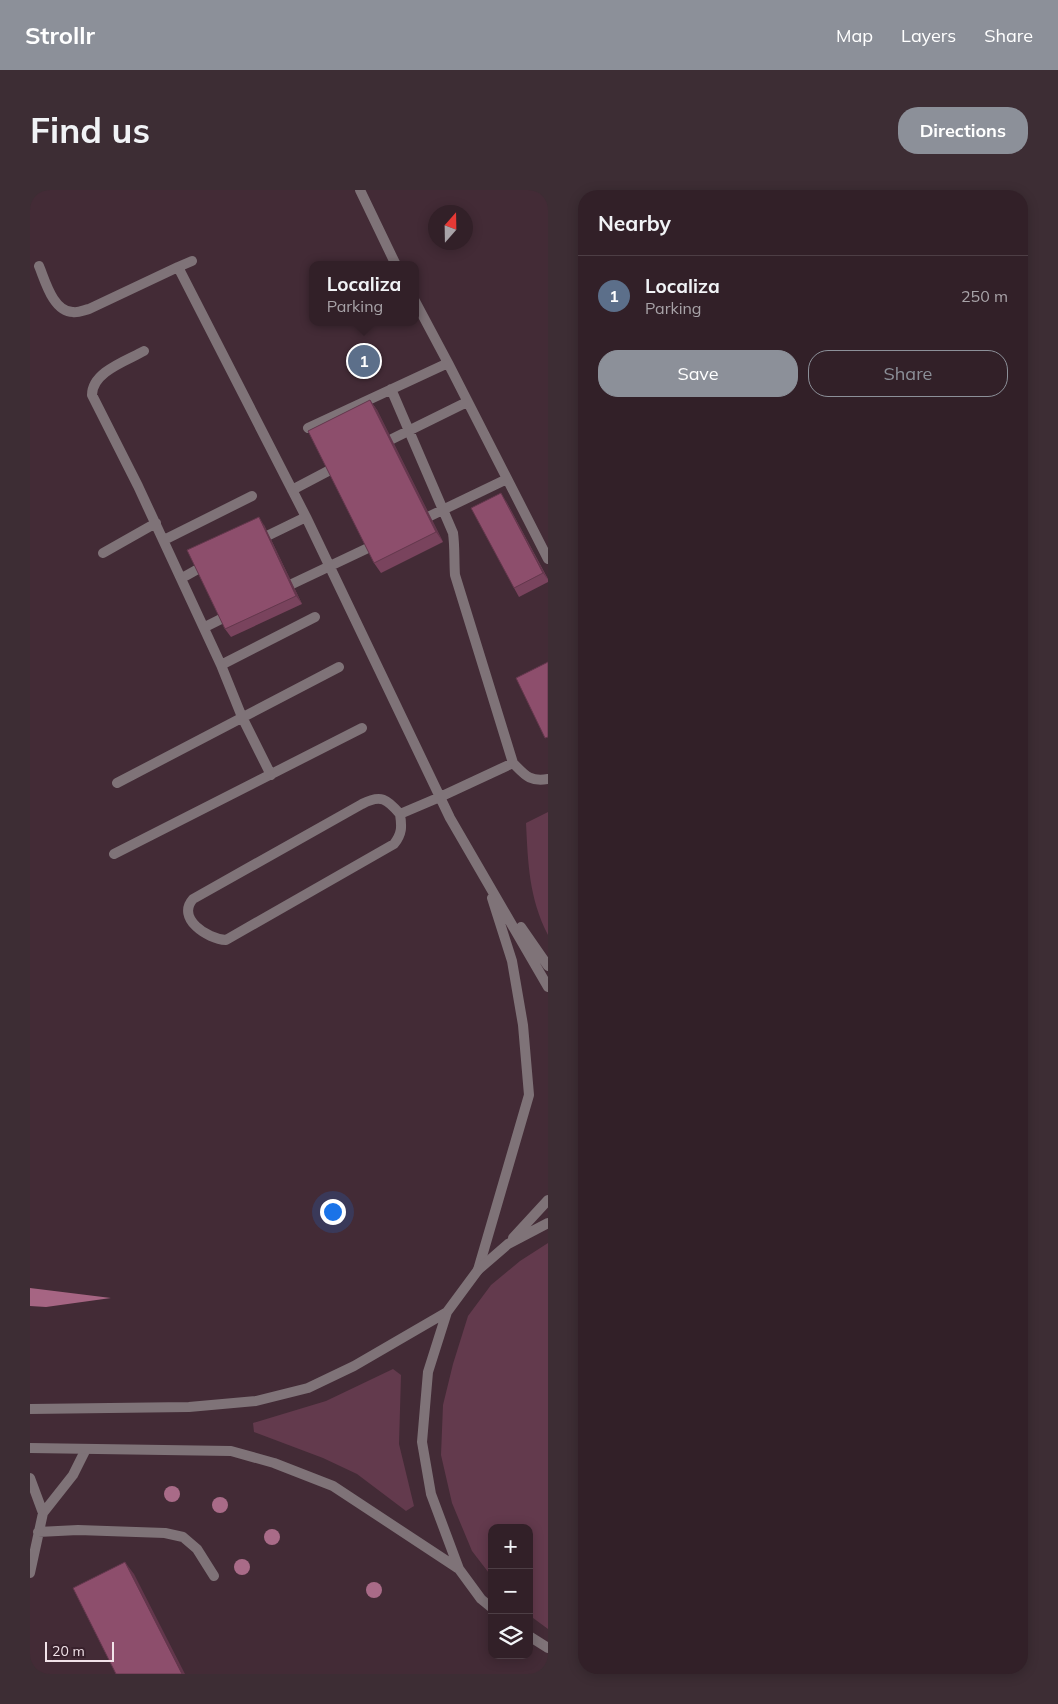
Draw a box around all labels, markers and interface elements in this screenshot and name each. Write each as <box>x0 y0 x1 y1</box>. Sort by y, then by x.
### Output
text: Strollr <box>25 20 95 50</box>
text: Map <box>836 24 873 47</box>
text: Layers <box>901 24 956 47</box>
text: Share <box>984 24 1033 47</box>
button: Directions <box>898 107 1028 154</box>
text: Find us <box>30 108 150 152</box>
north arrow <box>428 205 473 250</box>
text: Nearby <box>598 210 671 236</box>
popup <box>309 261 419 326</box>
text: Localiza <box>327 272 401 296</box>
text: Localiza <box>645 274 720 298</box>
text: 1 <box>609 286 619 306</box>
text: 250 m <box>961 286 1008 306</box>
text: Parking <box>327 296 383 316</box>
text: Parking <box>645 298 702 318</box>
pin: 1 <box>348 342 380 380</box>
button: Save <box>598 350 798 397</box>
button: Share <box>808 350 1008 397</box>
your location <box>320 1199 346 1225</box>
map controls <box>488 1524 533 1659</box>
button: + <box>488 1524 533 1569</box>
button: − <box>488 1569 533 1614</box>
button: layers <box>488 1614 533 1659</box>
scale bar <box>45 1639 114 1662</box>
text: 20 m <box>52 1642 85 1660</box>

